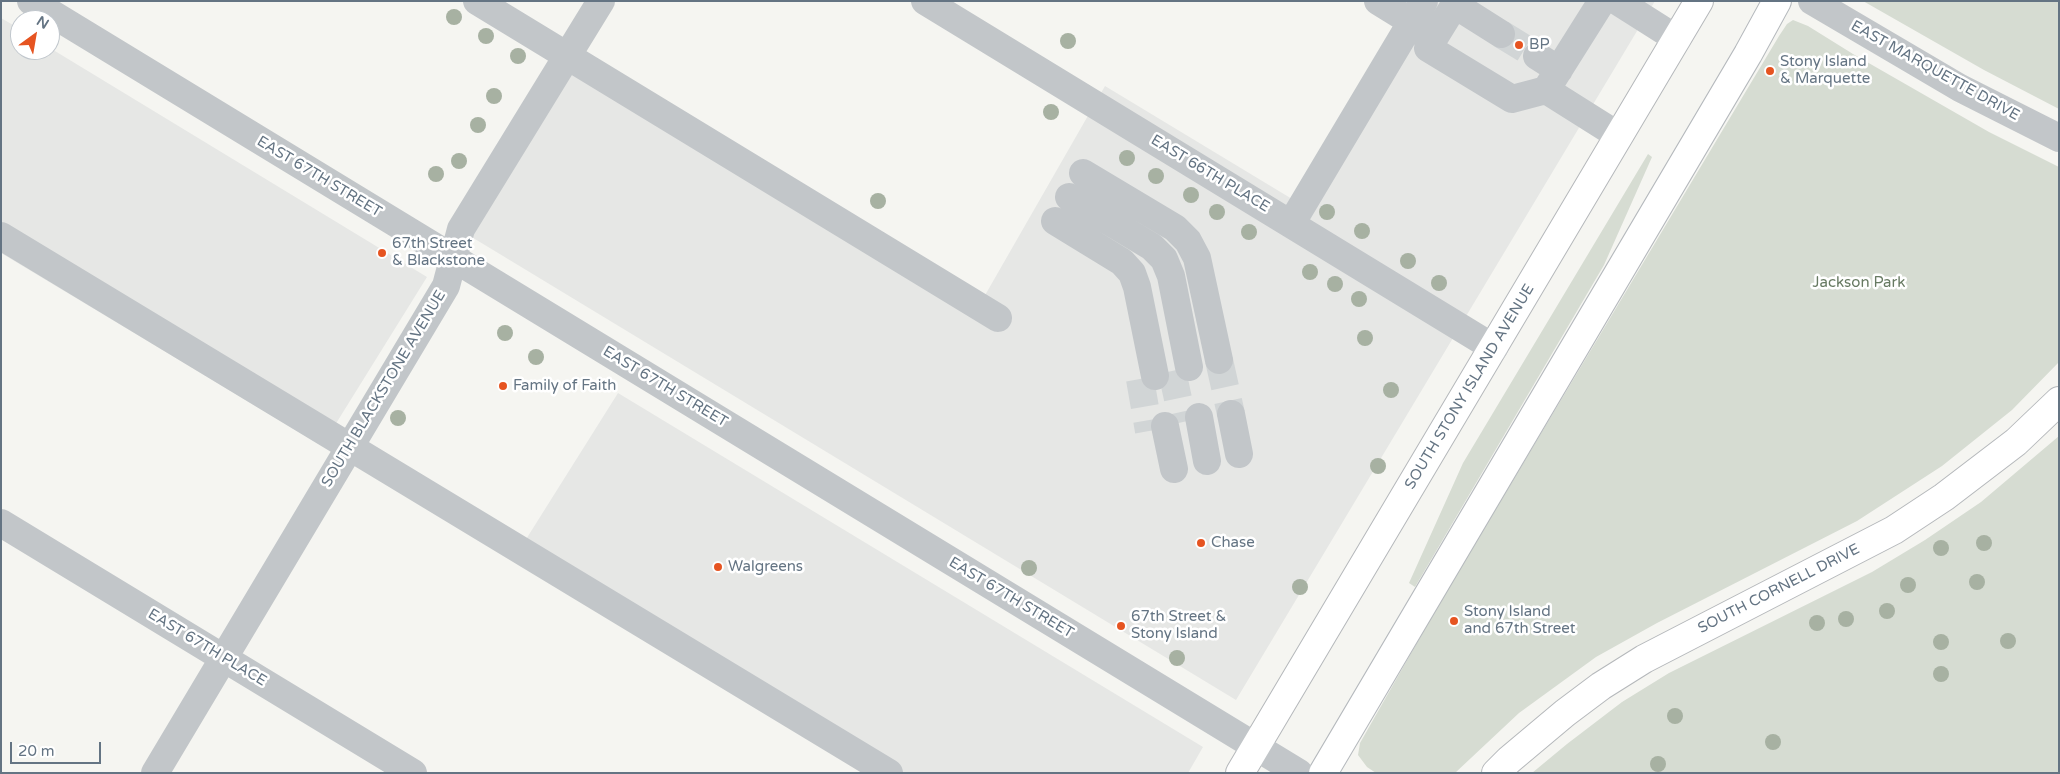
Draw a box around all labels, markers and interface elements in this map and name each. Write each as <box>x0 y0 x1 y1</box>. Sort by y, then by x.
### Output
north arrow <box>10 10 60 60</box>
text: N <box>33 13 52 33</box>
street label: EAST MARQUETTE DRIVE <box>1848 17 2022 125</box>
place label: BP <box>1529 36 1549 54</box>
marker: BP <box>1513 39 1525 51</box>
place label: Stony Island & Marquette <box>1780 53 1870 88</box>
marker: Stony Island & Marquette <box>1764 65 1776 77</box>
street label: EAST 66TH PLACE <box>1147 132 1273 216</box>
street label: EAST 67TH STREET <box>253 133 385 221</box>
place label: 67th Street & Blackstone <box>392 235 485 270</box>
marker: 67th Street & Blackstone <box>376 247 388 259</box>
park label: Jackson Park <box>1813 274 1905 292</box>
street label: SOUTH STONY ISLAND AVENUE <box>1401 281 1539 493</box>
street label: SOUTH BLACKSTONE AVENUE <box>318 288 450 490</box>
street label: EAST 67TH STREET <box>599 343 731 431</box>
place label: Family of Faith <box>513 377 616 395</box>
marker: Family of Faith <box>497 380 509 392</box>
place label: Chase <box>1211 534 1255 552</box>
marker: Chase <box>1195 537 1207 549</box>
street label: SOUTH CORNELL DRIVE <box>1695 540 1863 638</box>
street label: EAST 67TH STREET <box>945 554 1077 642</box>
place label: Walgreens <box>728 558 803 576</box>
marker: Walgreens <box>712 561 724 573</box>
place label: Stony Island and 67th Street <box>1464 603 1575 638</box>
street label: EAST 67TH PLACE <box>144 606 270 690</box>
place label: 67th Street & Stony Island <box>1131 608 1226 643</box>
marker: Stony Island and 67th Street <box>1448 615 1460 627</box>
marker: 67th Street & Stony Island <box>1115 620 1127 632</box>
scale bar <box>12 732 104 764</box>
text: 20 m <box>18 742 55 760</box>

